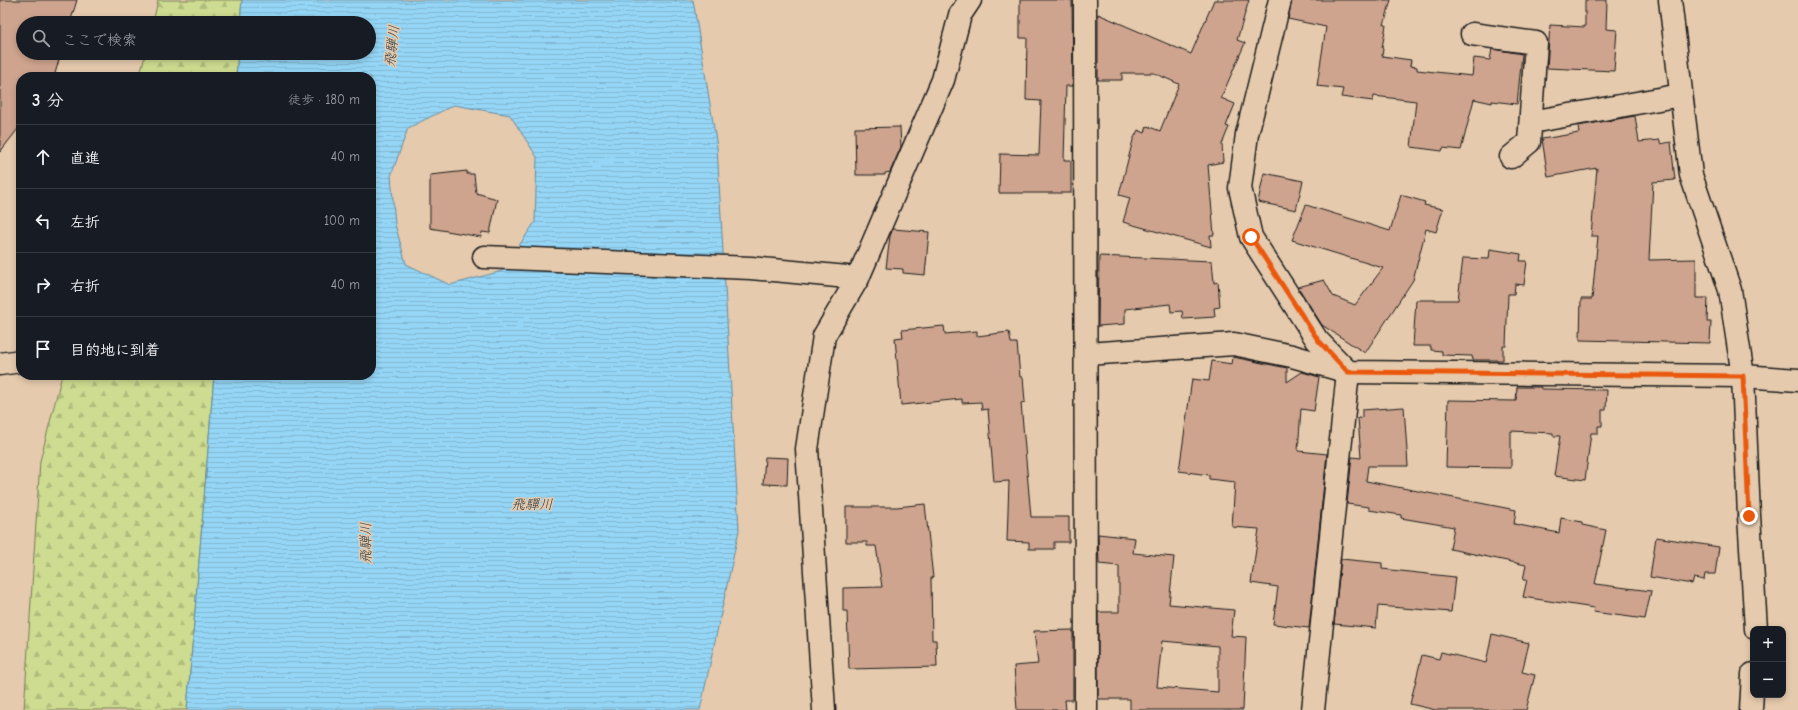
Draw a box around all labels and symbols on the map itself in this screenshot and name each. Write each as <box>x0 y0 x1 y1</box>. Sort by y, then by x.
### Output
water label: 飛騨川 <box>381 24 403 68</box>
route start <box>1242 228 1260 246</box>
water label: 飛驒川 <box>511 496 553 513</box>
route end <box>1740 507 1758 525</box>
water label: 飛騨川 <box>357 522 375 564</box>

